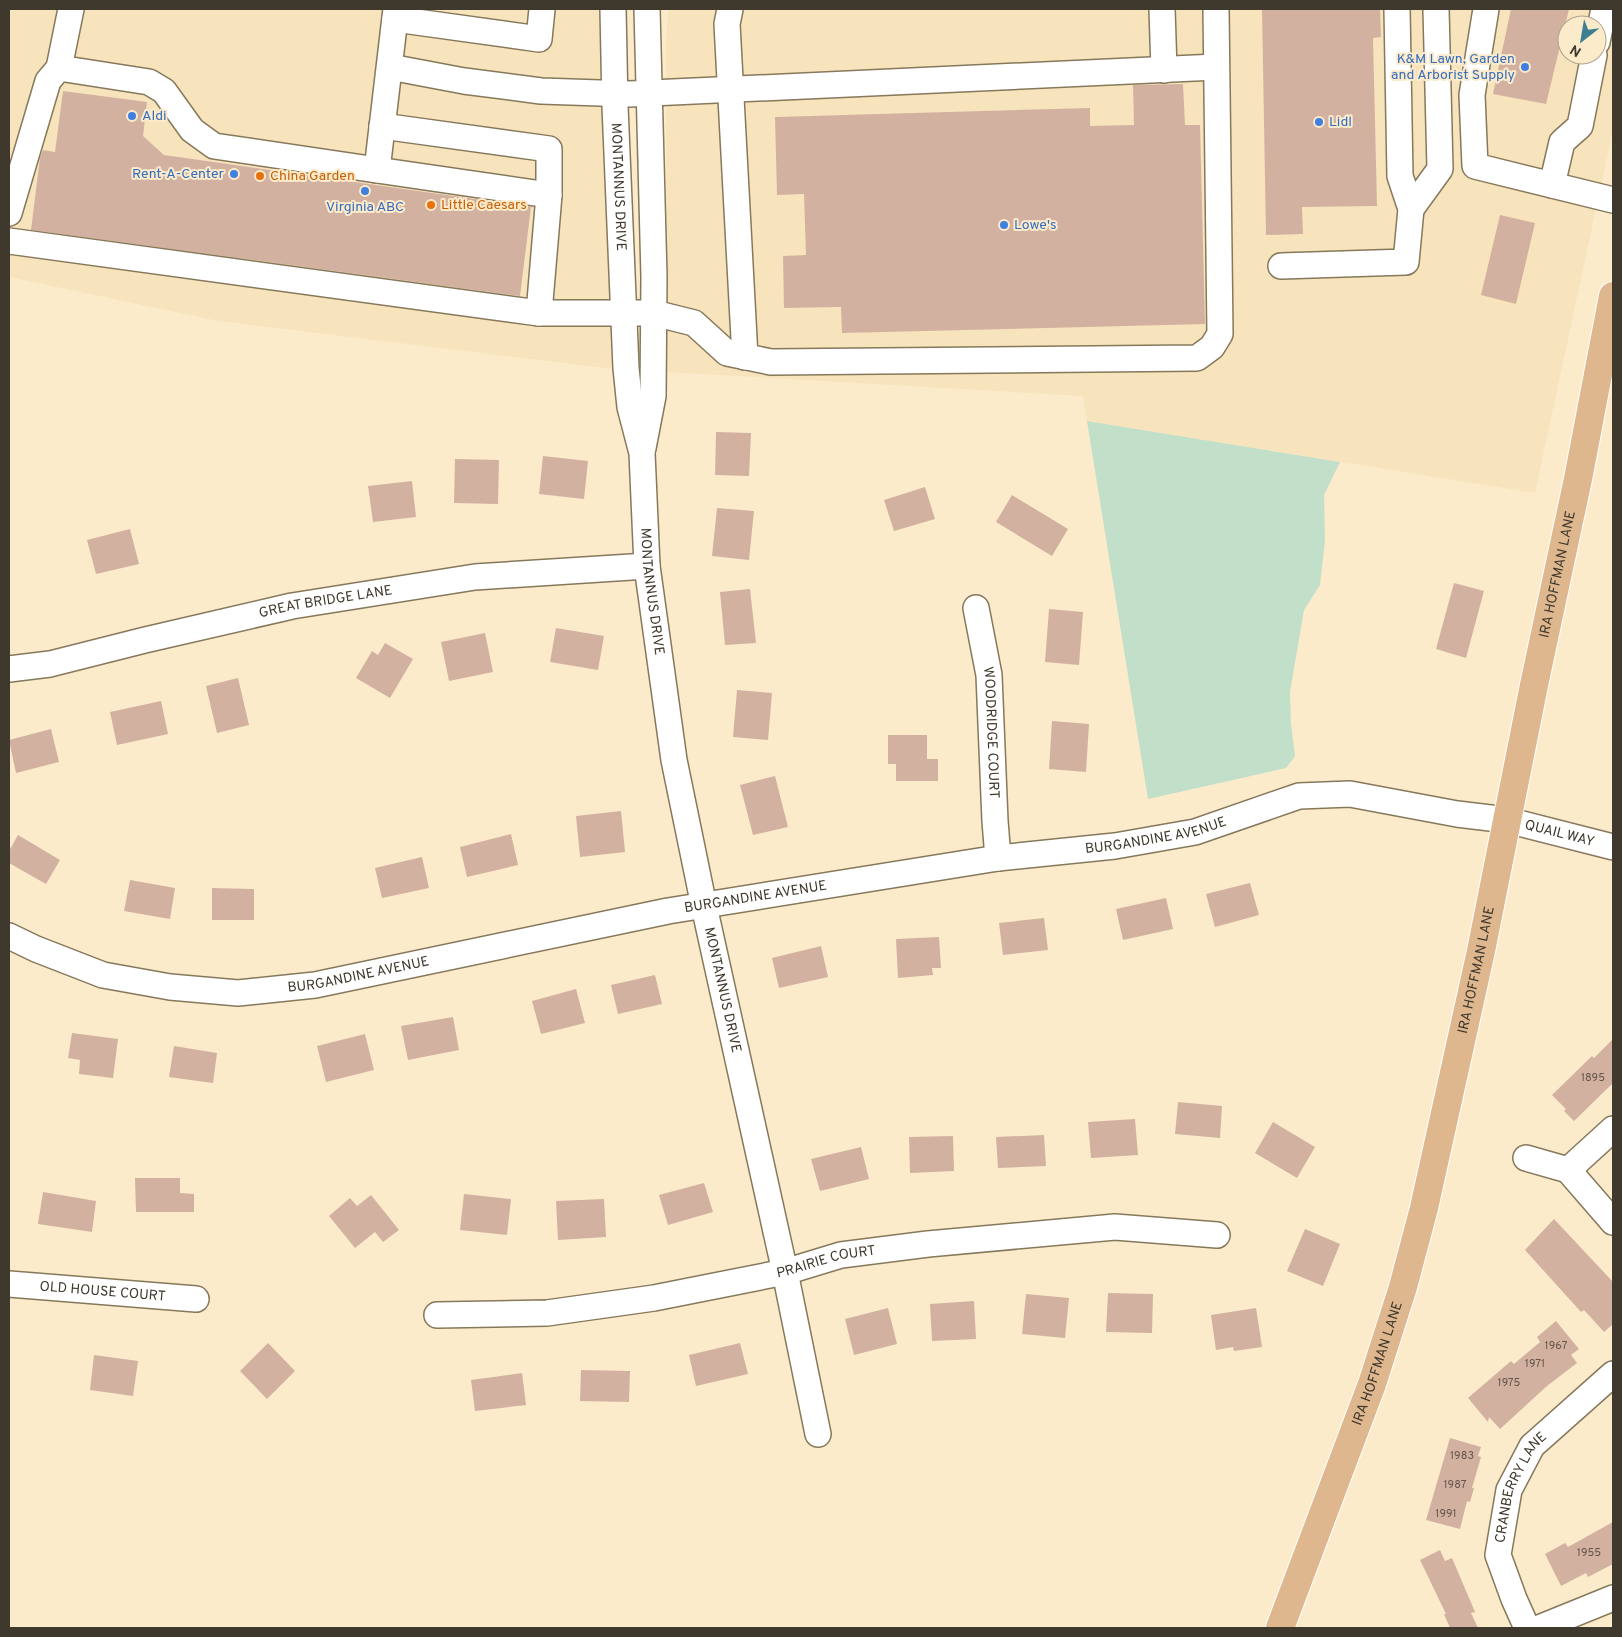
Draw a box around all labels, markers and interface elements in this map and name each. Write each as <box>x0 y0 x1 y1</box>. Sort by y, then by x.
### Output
north arrow <box>1557 15 1607 65</box>
text: N <box>1567 40 1585 60</box>
place label: K&M Lawn, Garden and Arborist Supply <box>1391 51 1515 84</box>
marker: K&M Lawn, Garden and Arborist Supply <box>1519 61 1531 73</box>
place label: Aldi <box>142 108 167 125</box>
marker: Aldi <box>126 110 138 122</box>
place label: Lidl <box>1329 114 1352 131</box>
marker: Lidl <box>1313 116 1325 128</box>
street label: MONTANNUS DRIVE <box>607 123 630 251</box>
place label: Rent-A-Center <box>132 166 225 183</box>
marker: Rent-A-Center <box>228 168 240 180</box>
place label: China Garden <box>270 168 355 185</box>
marker: China Garden <box>254 170 266 182</box>
marker: Virginia ABC <box>359 185 371 197</box>
place label: Little Caesars <box>441 197 527 214</box>
place label: Virginia ABC <box>326 199 404 216</box>
marker: Little Caesars <box>425 199 437 211</box>
place label: Lowe's <box>1014 217 1056 234</box>
marker: Lowe's <box>998 219 1010 231</box>
street label: IRA HOFFMAN LANE <box>1536 509 1580 640</box>
street label: MONTANNUS DRIVE <box>637 527 668 656</box>
street label: GREAT BRIDGE LANE <box>257 582 393 622</box>
street label: WOODRIDGE COURT <box>979 665 1003 799</box>
street label: BURGANDINE AVENUE <box>1084 813 1229 858</box>
street label: QUAIL WAY <box>1523 816 1596 850</box>
street label: BURGANDINE AVENUE <box>683 877 828 917</box>
street label: IRA HOFFMAN LANE <box>1454 905 1498 1035</box>
street label: MONTANNUS DRIVE <box>700 926 745 1054</box>
street label: BURGANDINE AVENUE <box>287 953 431 996</box>
house number: 1895 <box>1581 1071 1605 1085</box>
street label: PRAIRIE COURT <box>775 1242 877 1282</box>
street label: OLD HOUSE COURT <box>39 1278 166 1305</box>
street label: IRA HOFFMAN LANE <box>1349 1299 1406 1428</box>
house number: 1967 <box>1545 1339 1568 1353</box>
house number: 1971 <box>1525 1357 1545 1371</box>
house number: 1975 <box>1498 1376 1521 1390</box>
street label: CRANBERRY LANE <box>1492 1428 1550 1544</box>
house number: 1983 <box>1450 1449 1474 1463</box>
house number: 1987 <box>1443 1478 1467 1492</box>
house number: 1991 <box>1435 1507 1457 1521</box>
house number: 1955 <box>1577 1546 1601 1560</box>

